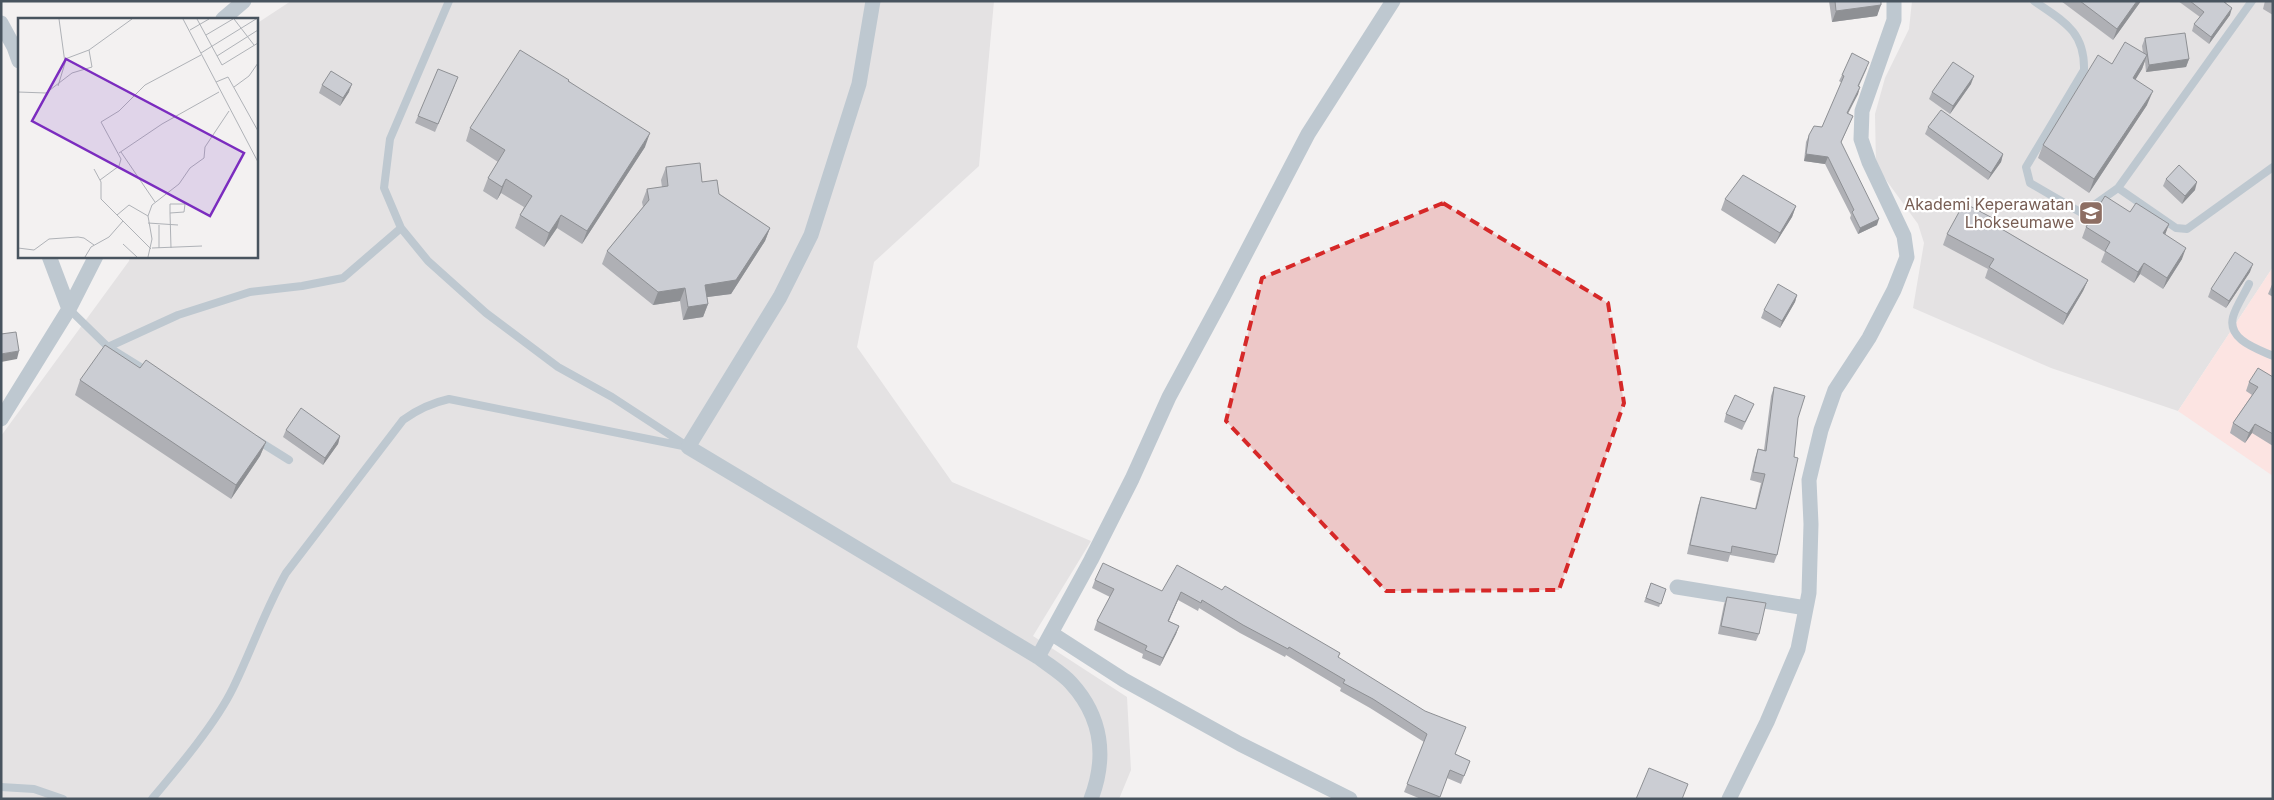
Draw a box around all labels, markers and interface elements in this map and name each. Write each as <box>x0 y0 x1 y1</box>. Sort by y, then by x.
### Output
inset map <box>18 18 258 258</box>
place label: Akademi Keperawatan Lhokseumawe <box>1904 194 2074 232</box>
school or university icon: Akademi Keperawatan Lhokseumawe <box>2078 200 2104 226</box>

